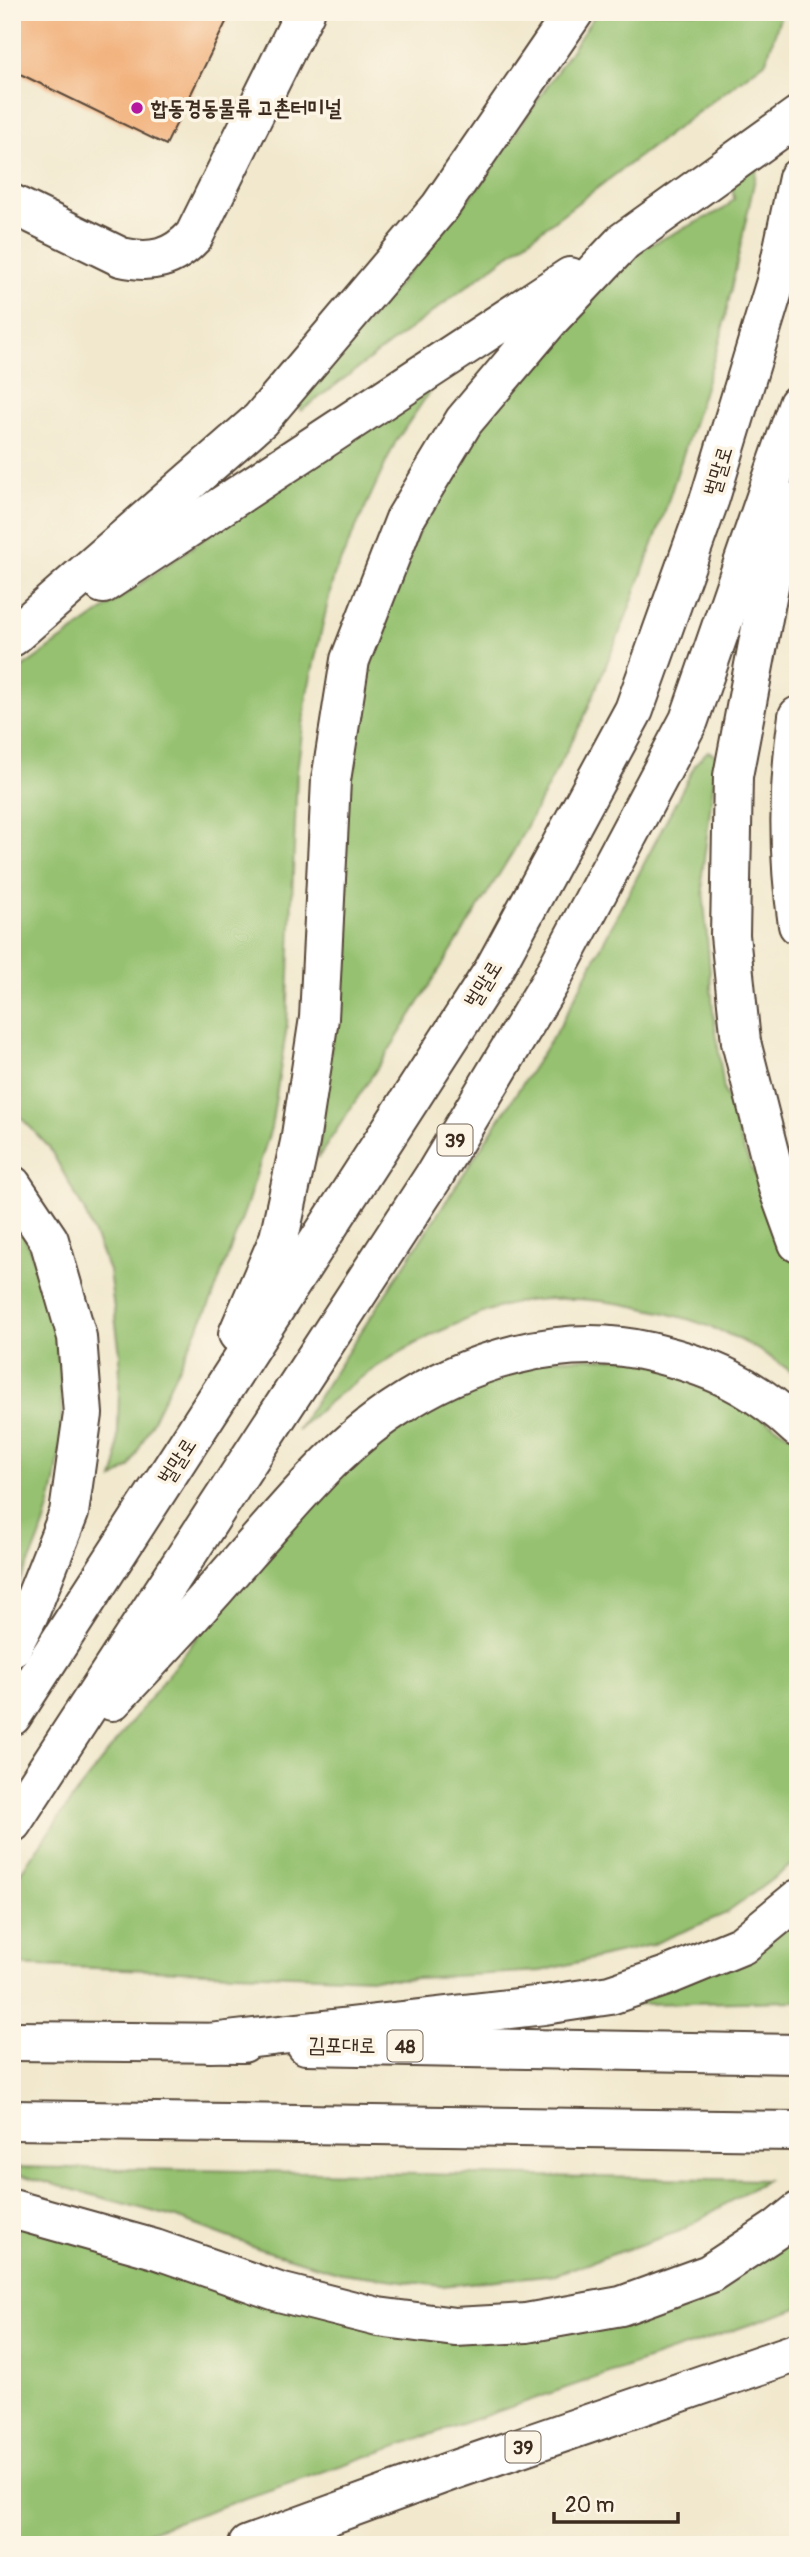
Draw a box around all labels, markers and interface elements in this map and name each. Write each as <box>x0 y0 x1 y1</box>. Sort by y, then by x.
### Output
place label: 합동경동물류 고촌터미널 <box>150 95 342 122</box>
marker: 합동경동물류 고촌터미널 <box>129 100 145 116</box>
street label: 벌말로 <box>698 443 739 499</box>
street label: 벌말로 <box>459 956 508 1013</box>
road number: 39 <box>438 1124 472 1156</box>
street label: 벌말로 <box>152 1433 203 1490</box>
road number: 48 <box>388 2030 422 2062</box>
street label: 김포대로 <box>308 2031 376 2060</box>
road number: 39 <box>505 2432 540 2462</box>
scale bar <box>554 2480 679 2524</box>
text: 20 m <box>565 2492 614 2519</box>

